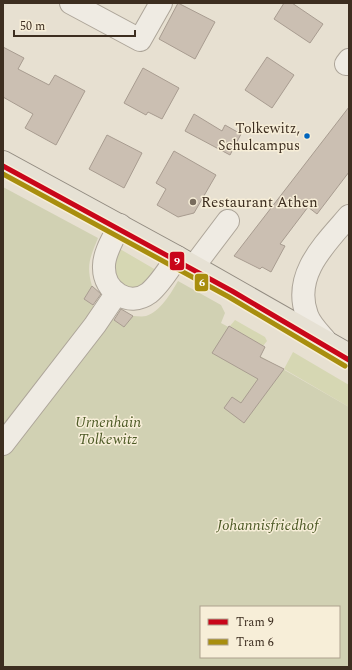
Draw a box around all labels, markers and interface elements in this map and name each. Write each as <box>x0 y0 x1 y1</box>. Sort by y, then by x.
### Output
scale bar <box>14 12 135 38</box>
text: 50 m <box>20 17 45 36</box>
place label: Tolkewitz, Schulcampus <box>218 118 300 156</box>
marker: Tolkewitz, Schulcampus <box>302 131 312 141</box>
place label: Restaurant Athen <box>201 191 318 214</box>
marker: Restaurant Athen <box>188 197 198 207</box>
line badge: 9 <box>169 251 185 271</box>
text: 9 <box>174 253 180 270</box>
line badge: 6 <box>194 273 209 292</box>
text: 6 <box>199 274 205 291</box>
park label: Urnenhain Tolkewitz <box>75 411 141 451</box>
park label: Johannisfriedhof <box>216 514 321 537</box>
legend <box>200 606 340 658</box>
text: Tram 9 <box>236 613 274 632</box>
text: Tram 6 <box>236 633 274 652</box>

